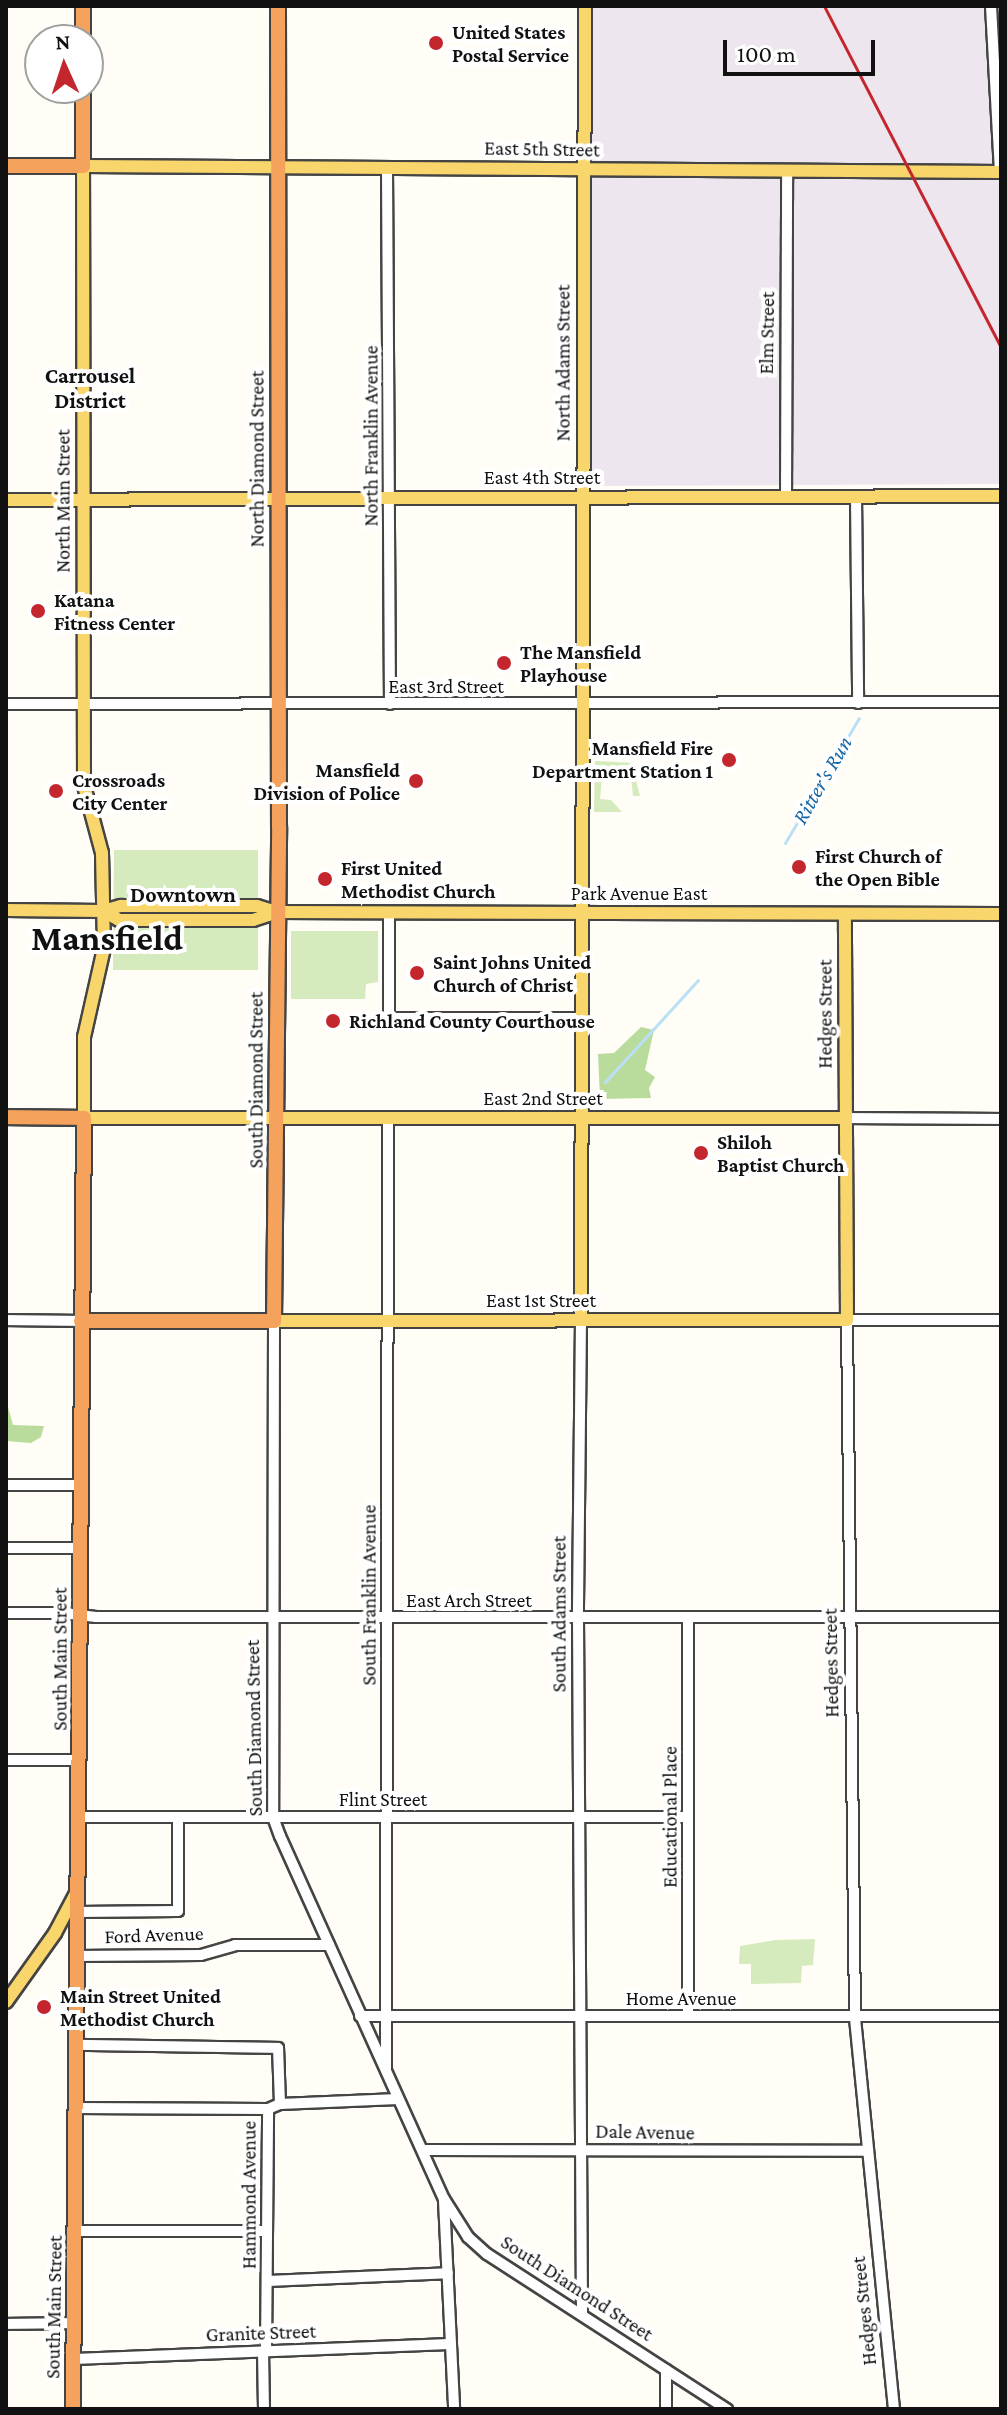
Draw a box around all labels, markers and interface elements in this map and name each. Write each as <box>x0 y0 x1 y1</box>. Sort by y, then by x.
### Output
place label: United States Postal Service <box>452 20 569 67</box>
north arrow <box>24 24 104 104</box>
scale bar <box>727 24 879 74</box>
text: N <box>55 29 71 54</box>
marker: United States Postal Service <box>427 34 445 52</box>
text: 100 m <box>737 40 796 67</box>
street label: East 5th Street <box>484 136 600 162</box>
street label: North Adams Street <box>551 285 575 441</box>
street label: Elm Street <box>754 291 780 375</box>
street label: North Franklin Avenue <box>359 345 383 527</box>
district label: Carrousel District <box>45 362 135 414</box>
street label: North Diamond Street <box>245 371 269 547</box>
street label: North Main Street <box>51 429 75 573</box>
street label: East 4th Street <box>484 465 600 489</box>
place label: Katana Fitness Center <box>54 588 175 635</box>
marker: Katana Fitness Center <box>29 602 47 620</box>
place label: The Mansfield Playhouse <box>520 640 641 687</box>
marker: The Mansfield Playhouse <box>495 654 513 672</box>
street label: East 3rd Street <box>388 674 504 698</box>
water label: Ritter's Run <box>786 731 858 829</box>
place label: Mansfield Fire Department Station 1 <box>532 736 713 783</box>
marker: Mansfield Fire Department Station 1 <box>720 751 738 769</box>
place label: Mansfield Division of Police <box>253 758 400 805</box>
place label: Crossroads City Center <box>72 768 168 815</box>
marker: Mansfield Division of Police <box>407 772 425 790</box>
marker: Crossroads City Center <box>47 782 65 800</box>
place label: First Church of the Open Bible <box>815 844 942 891</box>
place label: First United Methodist Church <box>341 856 496 903</box>
marker: First Church of the Open Bible <box>790 858 808 876</box>
marker: First United Methodist Church <box>316 870 334 888</box>
street label: Park Avenue East <box>571 881 707 905</box>
district label: Downtown <box>130 882 236 908</box>
district label: Mansfield <box>31 917 183 961</box>
place label: Saint Johns United Church of Christ <box>433 950 591 997</box>
street label: Hedges Street <box>813 959 837 1069</box>
marker: Saint Johns United Church of Christ <box>408 964 426 982</box>
street label: South Diamond Street <box>244 992 268 1168</box>
place label: Richland County Courthouse <box>349 1009 595 1033</box>
marker: Richland County Courthouse <box>324 1012 342 1030</box>
street label: East 2nd Street <box>483 1086 603 1110</box>
place label: Shiloh Baptist Church <box>717 1130 845 1177</box>
marker: Shiloh Baptist Church <box>692 1144 710 1162</box>
street label: East 1st Street <box>486 1288 596 1312</box>
street label: South Franklin Avenue <box>357 1505 381 1685</box>
street label: South Adams Street <box>547 1536 571 1692</box>
street label: South Main Street <box>48 1587 72 1731</box>
street label: East Arch Street <box>406 1588 532 1612</box>
street label: Hedges Street <box>818 1608 844 1718</box>
street label: South Diamond Street <box>240 1639 268 1817</box>
street label: Educational Place <box>658 1746 682 1888</box>
street label: Flint Street <box>339 1787 427 1811</box>
street label: Ford Avenue <box>104 1921 204 1949</box>
place label: Main Street United Methodist Church <box>60 1984 221 2031</box>
street label: Home Avenue <box>626 1986 736 2010</box>
marker: Main Street United Methodist Church <box>35 1998 53 2016</box>
street label: Dale Avenue <box>595 2119 695 2145</box>
street label: Hammond Avenue <box>237 2121 261 2269</box>
street label: South Diamond Street <box>496 2230 658 2346</box>
street label: South Main Street <box>41 2235 67 2379</box>
street label: Hedges Street <box>846 2255 882 2367</box>
street label: Granite Street <box>205 2319 317 2347</box>

